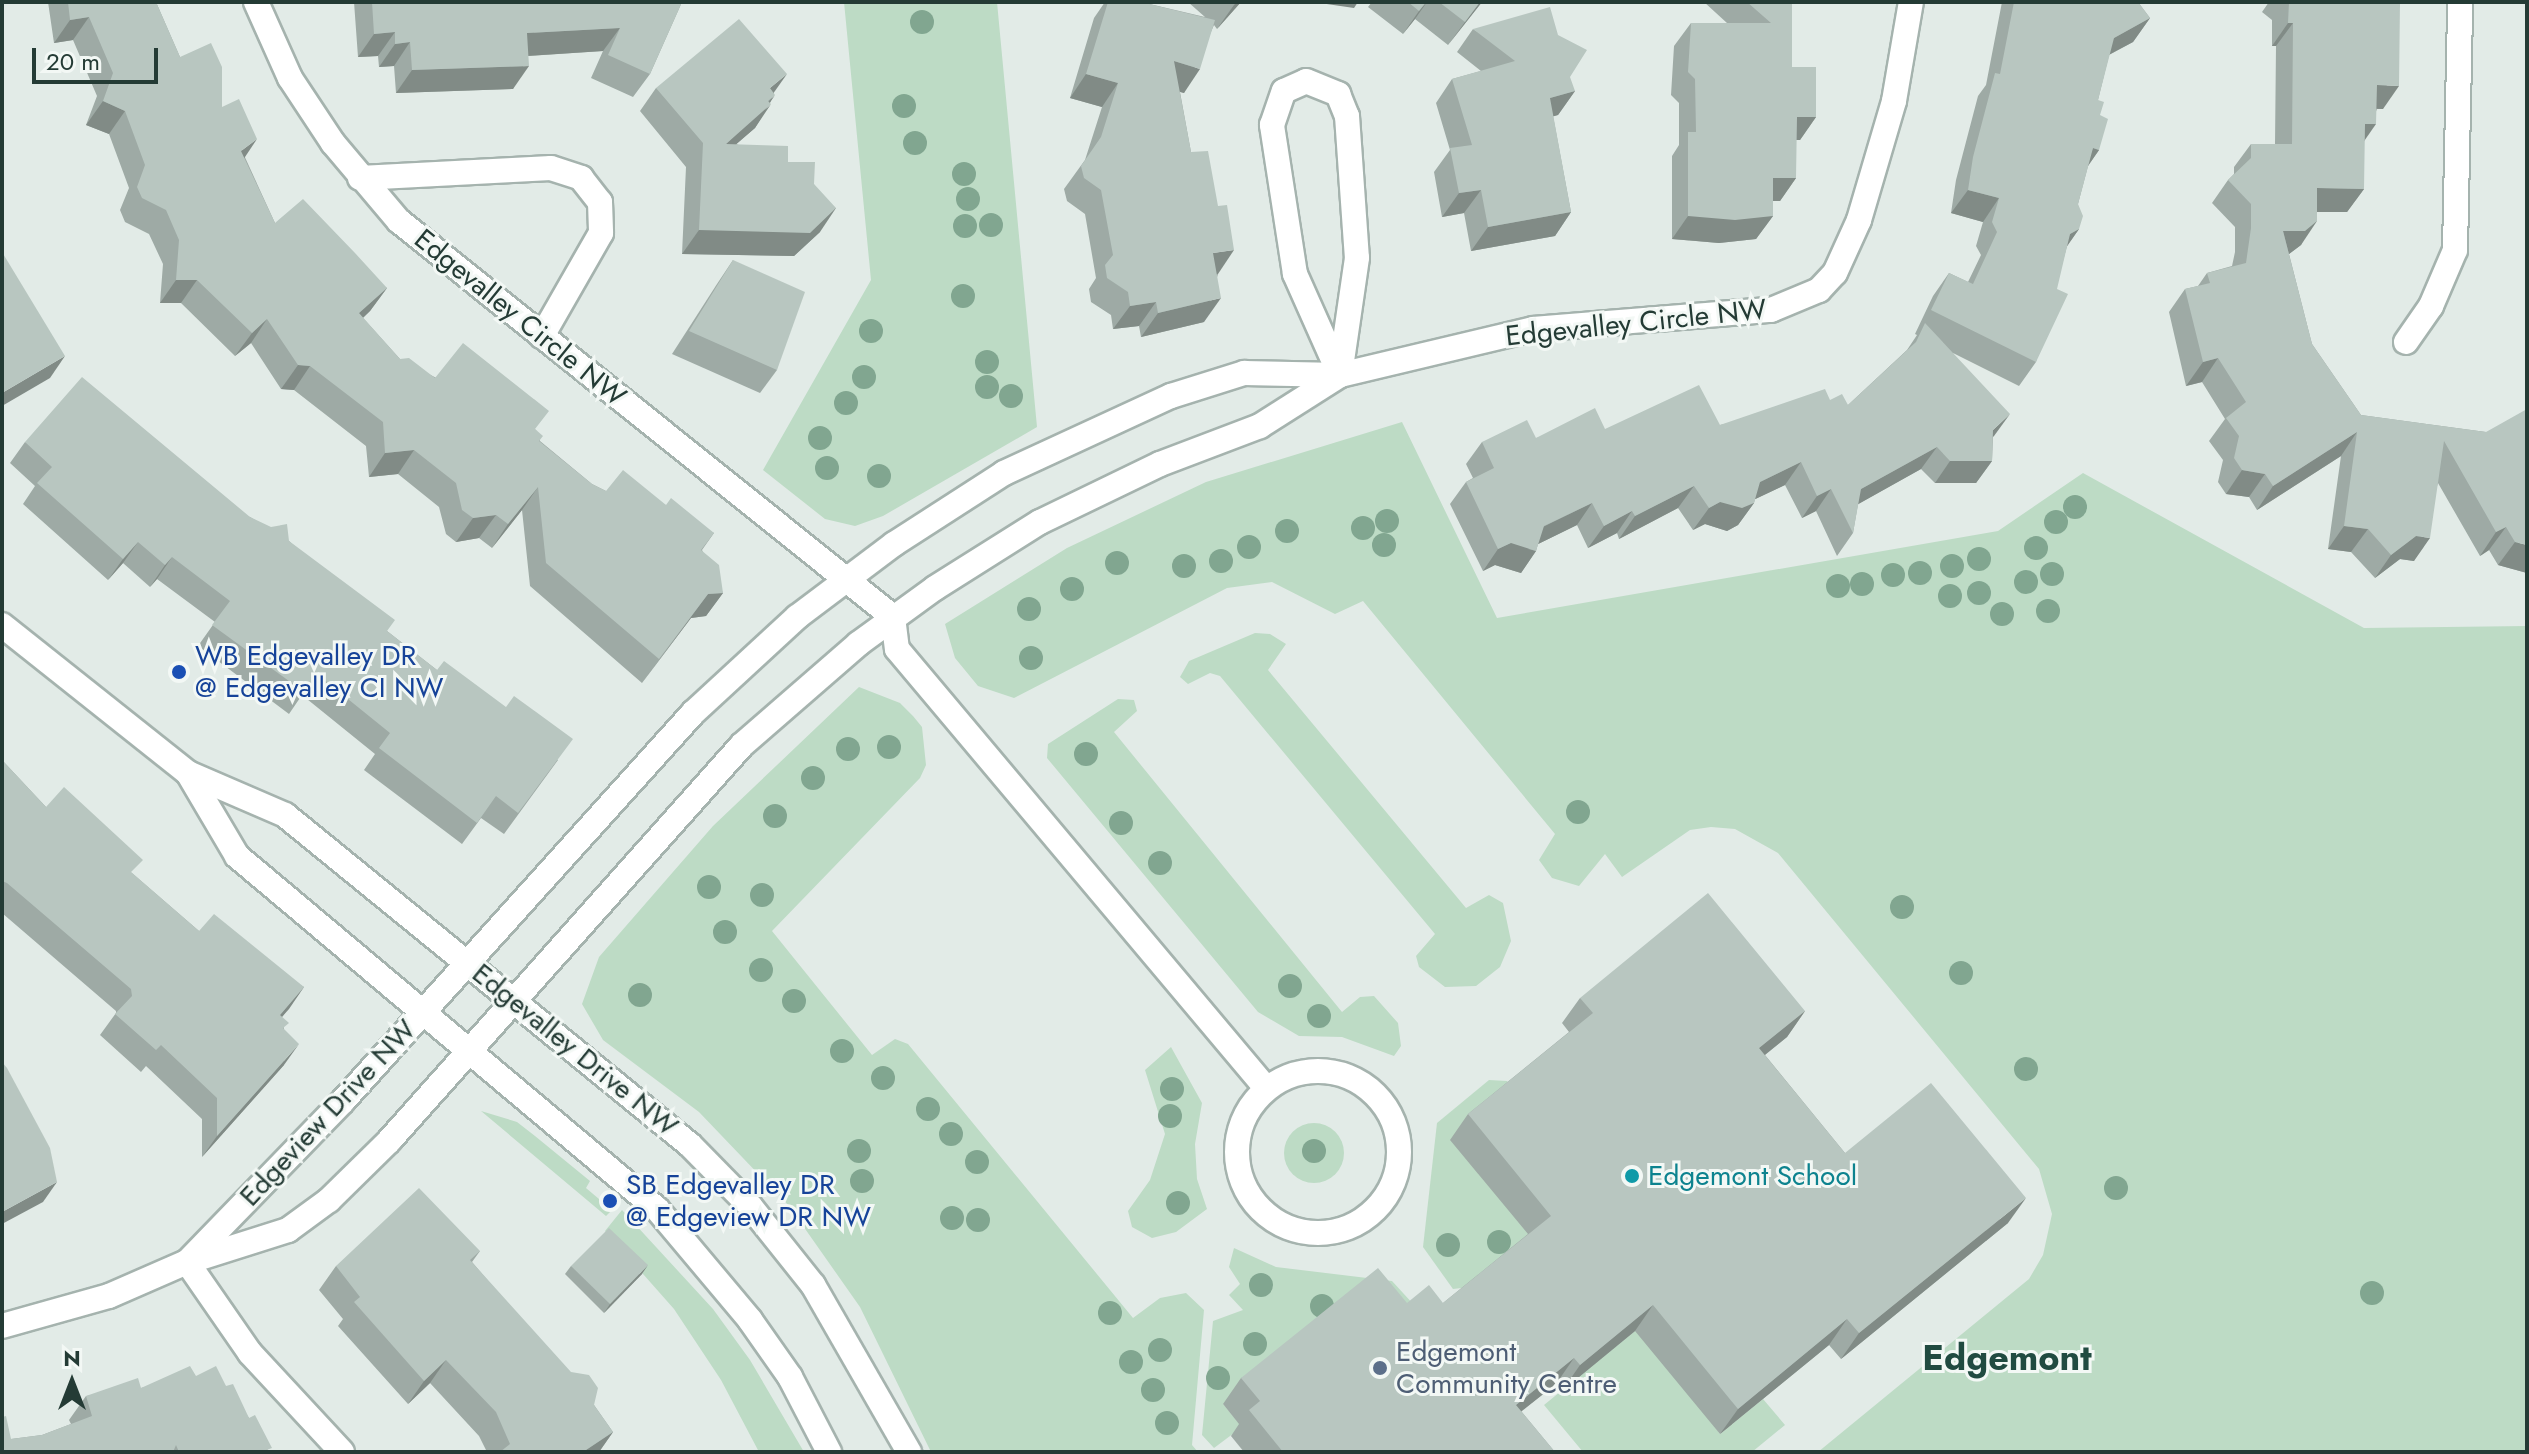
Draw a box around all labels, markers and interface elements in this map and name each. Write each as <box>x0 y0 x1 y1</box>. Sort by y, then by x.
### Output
scale bar <box>36 32 162 82</box>
text: 20 m <box>46 44 100 79</box>
street label: Edgevalley Circle NW <box>407 222 633 414</box>
street label: Edgevalley Circle NW <box>1504 293 1768 353</box>
place label: WB Edgevalley DR @ Edgevalley CI NW <box>195 639 444 705</box>
marker: WB Edgevalley DR @ Edgevalley CI NW <box>170 663 188 681</box>
street label: Edgevalley Drive NW <box>465 957 685 1143</box>
street label: Edgeview Drive NW <box>233 1013 423 1213</box>
place label: Edgemont School <box>1648 1159 1857 1193</box>
marker: Edgemont School <box>1623 1167 1641 1185</box>
place label: SB Edgevalley DR @ Edgeview DR NW <box>626 1168 871 1234</box>
marker: SB Edgevalley DR @ Edgeview DR NW <box>601 1192 619 1210</box>
place label: Edgemont Community Centre <box>1396 1335 1617 1401</box>
district label: Edgemont <box>1922 1336 2092 1380</box>
north arrow <box>32 1342 112 1422</box>
text: N <box>63 1342 81 1374</box>
marker: Edgemont Community Centre <box>1371 1359 1389 1377</box>

